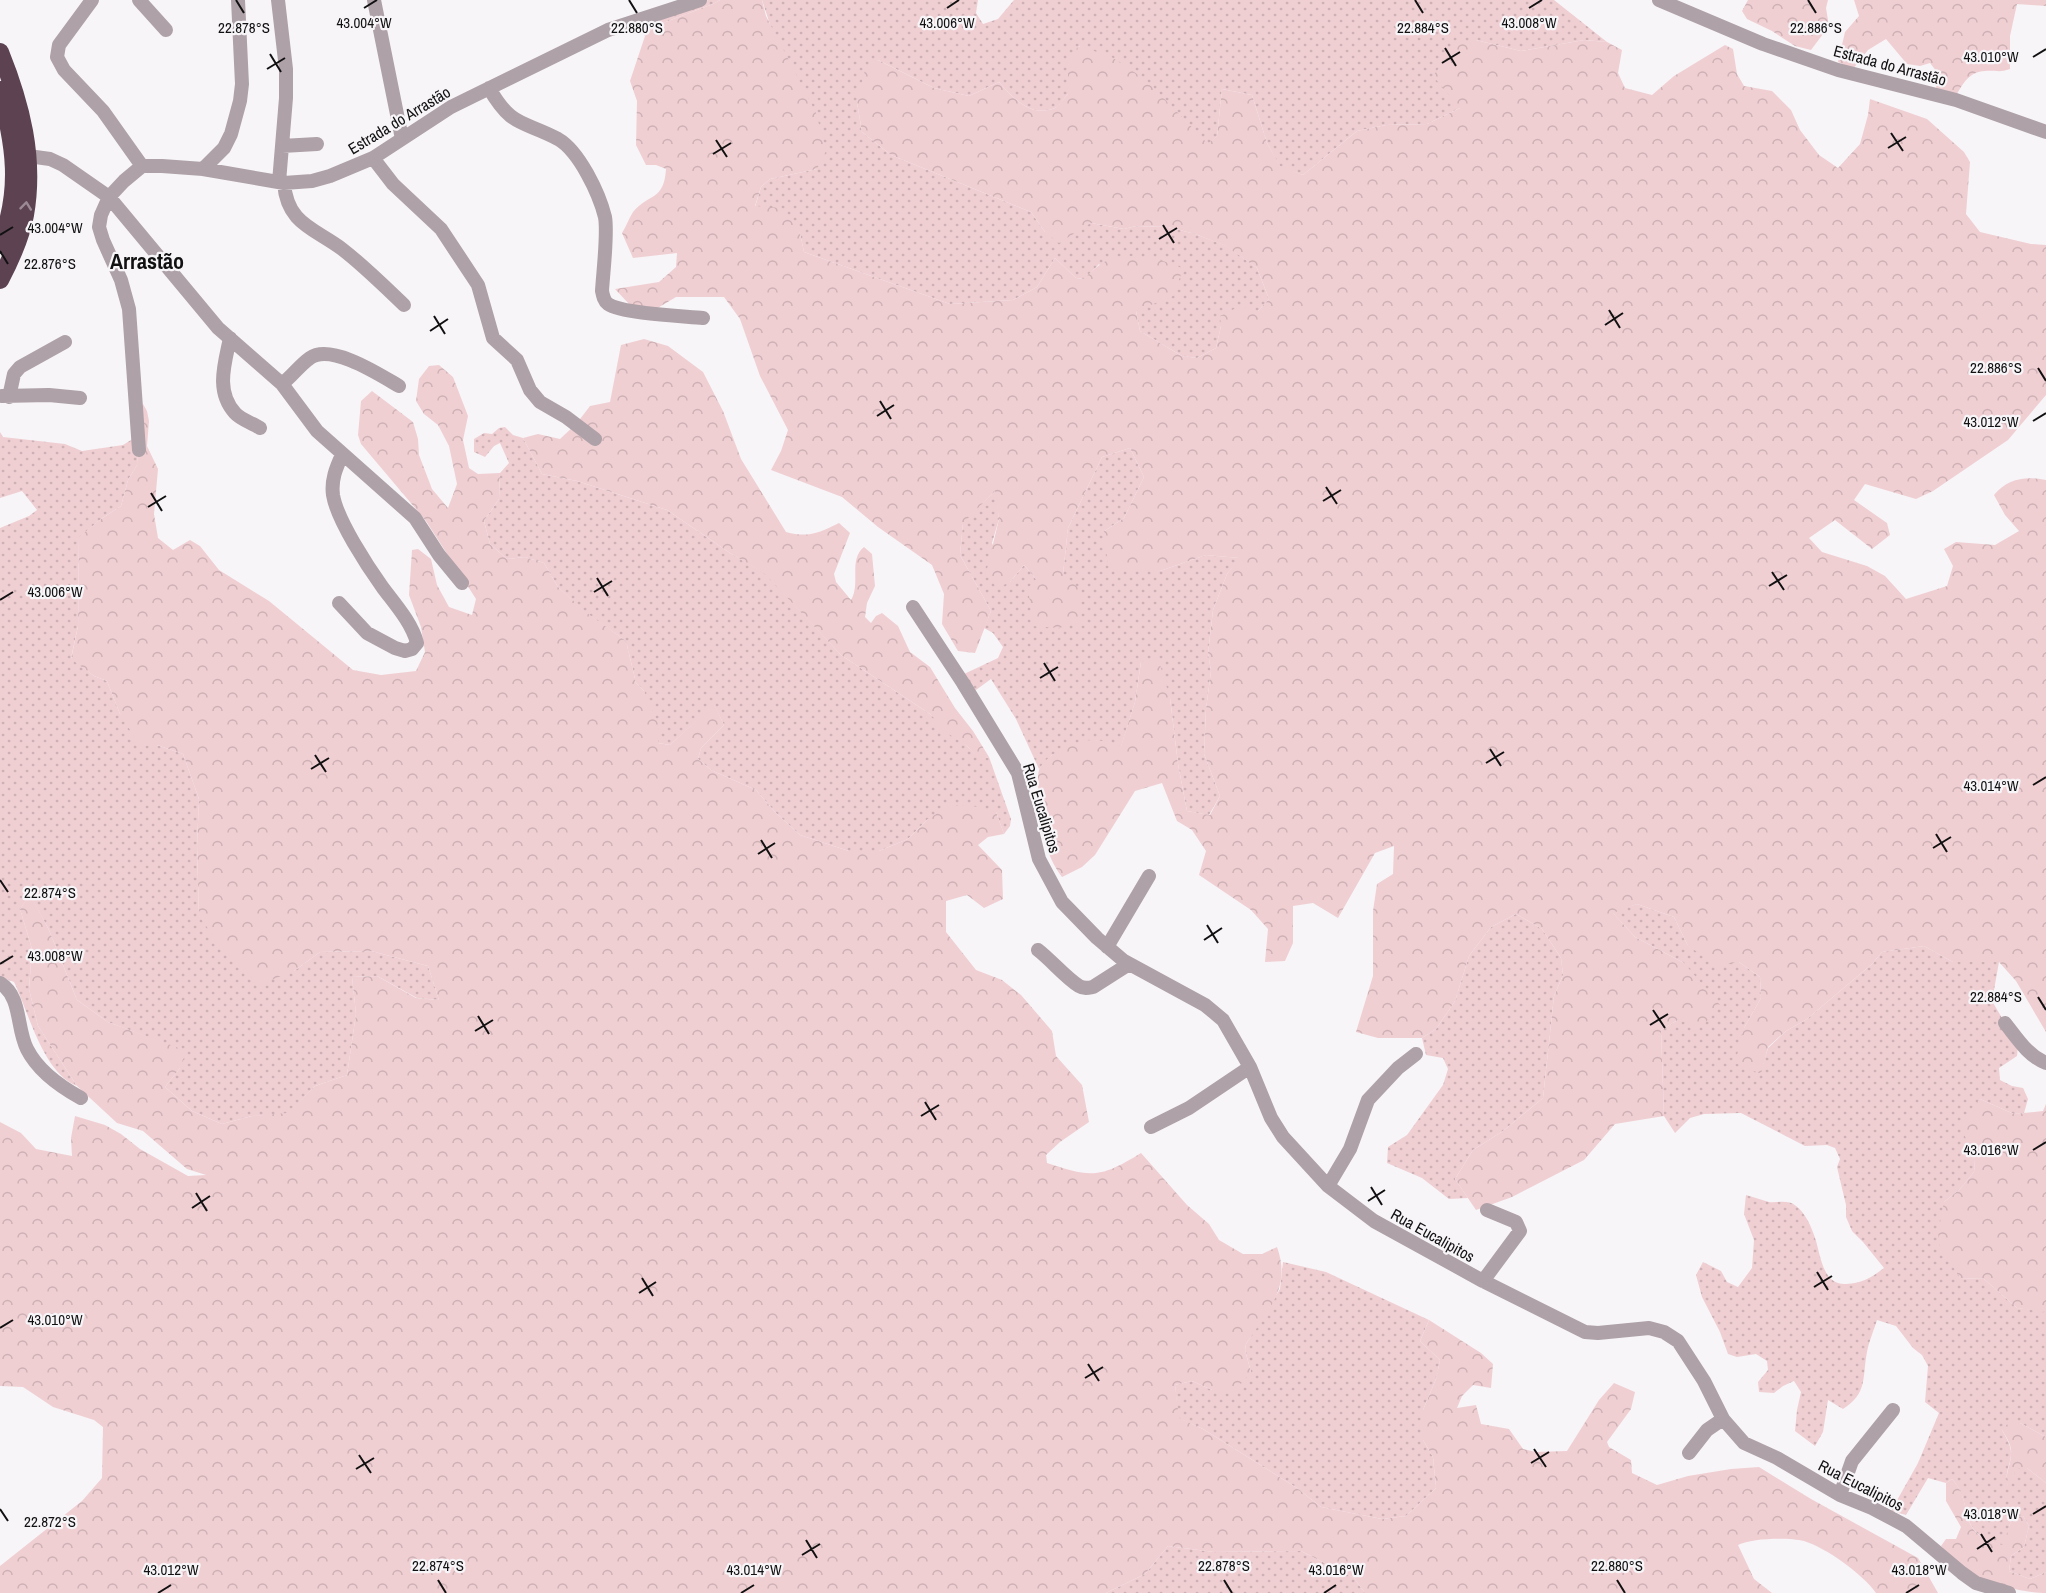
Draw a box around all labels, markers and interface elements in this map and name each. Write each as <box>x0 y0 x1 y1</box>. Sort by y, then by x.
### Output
text: 43.004°W <box>336 12 392 33</box>
text: 43.006°W <box>919 12 975 33</box>
text: 43.008°W <box>1501 12 1557 33</box>
text: 22.878°S <box>218 17 270 38</box>
text: 22.880°S <box>611 17 663 38</box>
text: 22.884°S <box>1397 17 1449 38</box>
text: 22.886°S <box>1790 17 1842 38</box>
street label: Estrada do Arrastão <box>1831 39 1949 91</box>
text: 43.010°W <box>1963 46 2019 67</box>
street label: Estrada do Arrastão <box>344 81 454 159</box>
one-way arrow <box>19 201 32 210</box>
text: 43.004°W <box>27 217 83 238</box>
district label: Arrastão <box>110 246 184 276</box>
text: 22.876°S <box>24 253 76 274</box>
text: 22.886°S <box>1970 357 2022 378</box>
text: 43.012°W <box>1963 411 2019 432</box>
text: 43.006°W <box>27 581 83 602</box>
street label: Rua Eucalipitos <box>1018 760 1066 856</box>
text: 43.014°W <box>1963 775 2019 796</box>
text: 22.874°S <box>24 882 76 903</box>
text: 43.008°W <box>27 945 83 966</box>
text: 22.884°S <box>1970 986 2022 1007</box>
text: 43.016°W <box>1963 1139 2019 1160</box>
street label: Rua Eucalipitos <box>1387 1203 1479 1267</box>
text: 43.010°W <box>27 1309 83 1330</box>
street label: Rua Eucalipitos <box>1815 1454 1907 1516</box>
text: 43.018°W <box>1963 1503 2019 1524</box>
text: 22.872°S <box>24 1511 76 1532</box>
text: 22.874°S <box>412 1555 464 1576</box>
text: 22.878°S <box>1198 1555 1250 1576</box>
text: 22.880°S <box>1591 1555 1643 1576</box>
text: 43.012°W <box>143 1559 199 1580</box>
text: 43.014°W <box>726 1559 782 1580</box>
text: 43.016°W <box>1308 1559 1364 1580</box>
text: 43.018°W <box>1891 1559 1947 1580</box>

